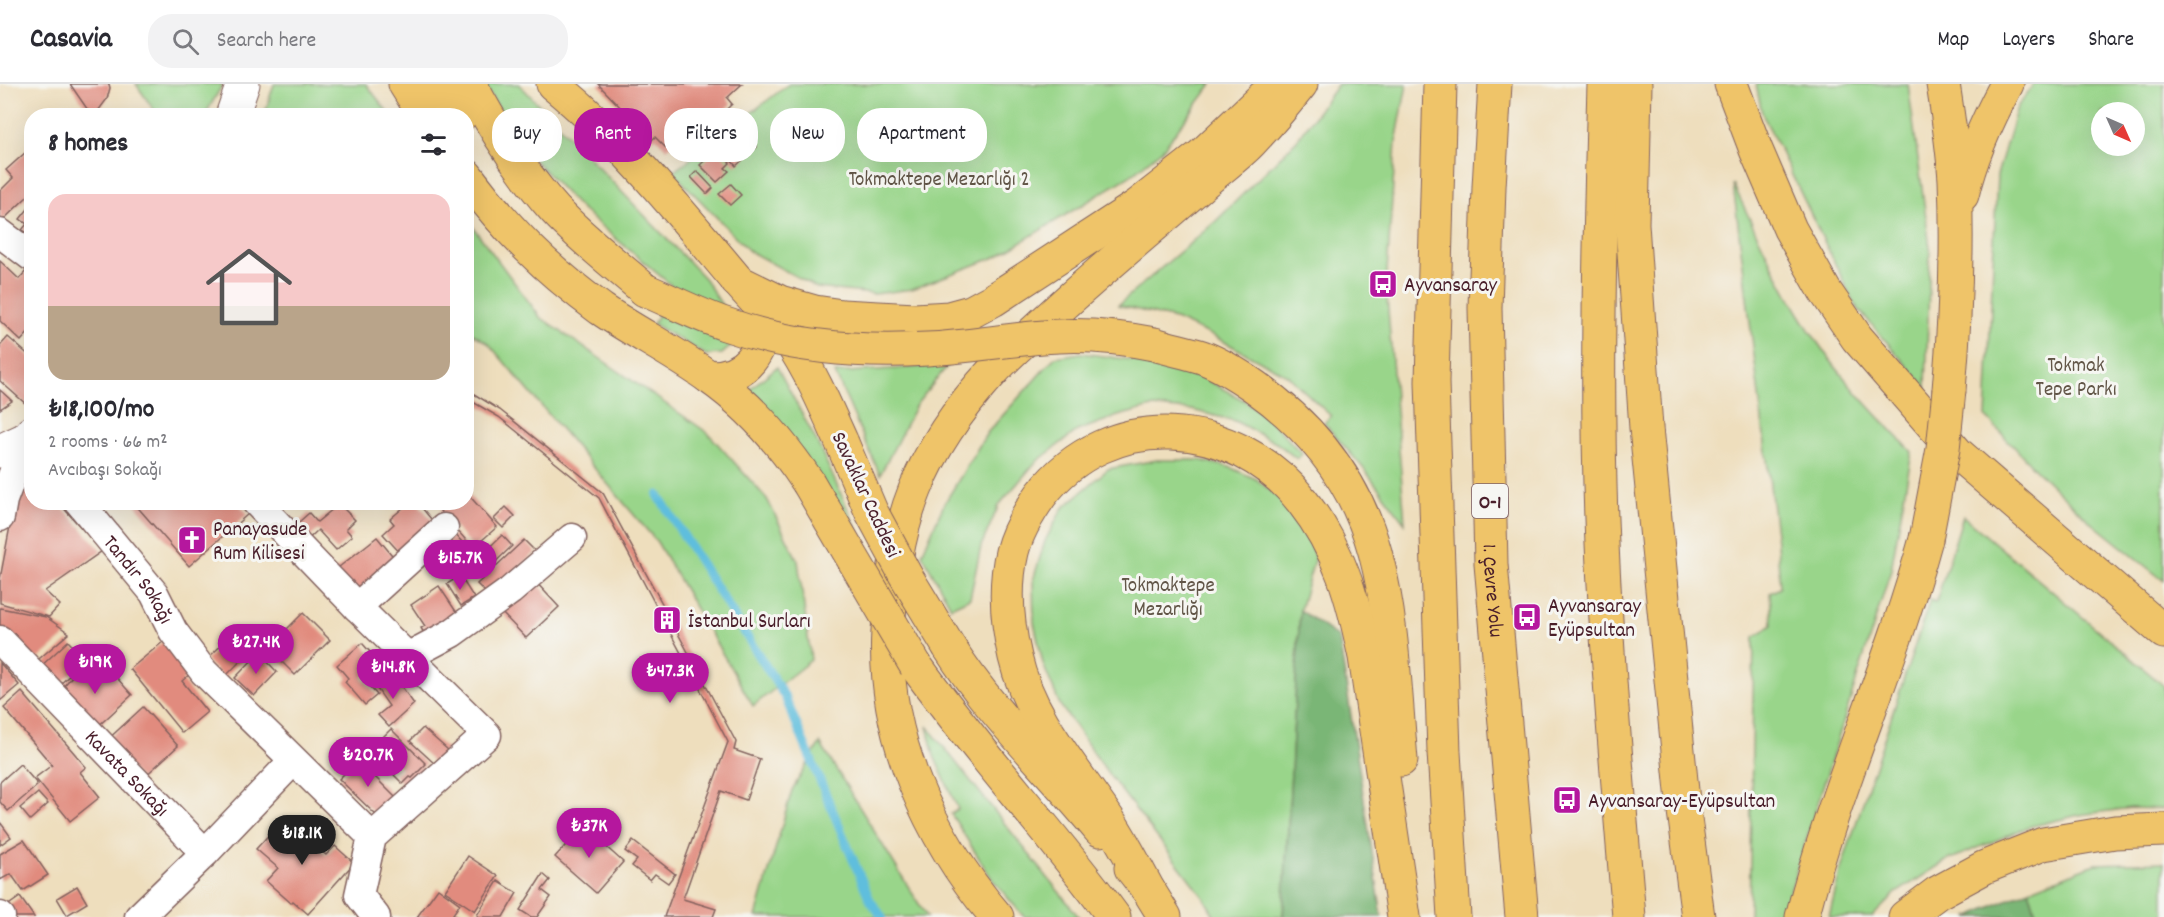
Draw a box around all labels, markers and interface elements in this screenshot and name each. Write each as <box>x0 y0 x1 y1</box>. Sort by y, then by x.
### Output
search box <box>148 14 568 68</box>
text: Casavia <box>30 21 112 61</box>
icon: search <box>169 25 202 58</box>
text: Search here <box>217 26 316 57</box>
text: Map <box>1938 26 1969 56</box>
text: Layers <box>2002 26 2055 56</box>
text: Share <box>2088 26 2134 56</box>
north arrow <box>2091 102 2145 156</box>
map controls <box>2091 102 2145 156</box>
chip: Buy <box>492 108 562 162</box>
chip: Rent <box>574 108 652 162</box>
chip: Filters <box>664 108 758 162</box>
chip: New <box>770 108 845 162</box>
chip: Apartment <box>857 108 987 162</box>
text: 8 homes <box>48 126 128 163</box>
icon: filters <box>417 128 450 161</box>
park label: Tokmaktepe Mezarlığı 2 <box>848 166 1030 196</box>
icon: home <box>195 233 303 341</box>
bus stop icon: Ayvansaray <box>1367 268 1399 300</box>
place label: Ayvansaray <box>1404 272 1498 302</box>
park label: Tokmak Tepe Parkı <box>2035 352 2117 406</box>
text: ₺18,100/mo <box>48 392 154 429</box>
street label: Savaklar Caddesi <box>822 427 907 563</box>
text: 2 rooms · 66 m² <box>48 429 168 457</box>
text: Avcıbaşı Sokağı <box>48 457 162 485</box>
road number: O-1 <box>1472 484 1508 518</box>
place label: Panayasude Rum Kilisesi <box>213 516 307 570</box>
church icon: Panayasude Rum Kilisesi <box>176 524 208 556</box>
street label: Tandır Sokağı <box>94 530 179 630</box>
pin: ₺15.7K <box>411 540 509 591</box>
street label: 1. Çevre Yolu <box>1473 544 1509 639</box>
text: ₺15.7K <box>438 545 483 573</box>
park label: Tokmaktepe Mezarlığı <box>1121 572 1215 626</box>
place label: Ayvansaray Eyüpsultan <box>1548 593 1642 647</box>
bus stop icon: Ayvansaray Eyüpsultan <box>1511 601 1543 633</box>
building icon: İstanbul Surları <box>651 604 683 636</box>
place label: İstanbul Surları <box>688 608 811 638</box>
pin: ₺27.4K <box>207 624 305 675</box>
text: ₺27.4K <box>232 629 280 657</box>
pin: ₺19K <box>59 644 131 695</box>
text: ₺19K <box>78 649 112 677</box>
pin: ₺14.8K <box>344 649 442 700</box>
pin: ₺47.3K <box>621 653 719 704</box>
text: ₺14.8K <box>371 654 415 682</box>
text: ₺47.3K <box>646 658 694 686</box>
street label: Kavata Sokağı <box>76 724 175 825</box>
pin: ₺20.7K <box>319 737 417 788</box>
text: ₺20.7K <box>343 742 394 770</box>
bus stop icon: Ayvansaray-Eyüpsultan <box>1551 784 1583 816</box>
place label: Ayvansaray-Eyüpsultan <box>1588 788 1775 818</box>
pin: ₺37K <box>553 808 625 859</box>
text: ₺37K <box>571 813 607 841</box>
pin: ₺18.1K <box>253 815 351 866</box>
text: ₺18.1K <box>282 820 322 848</box>

